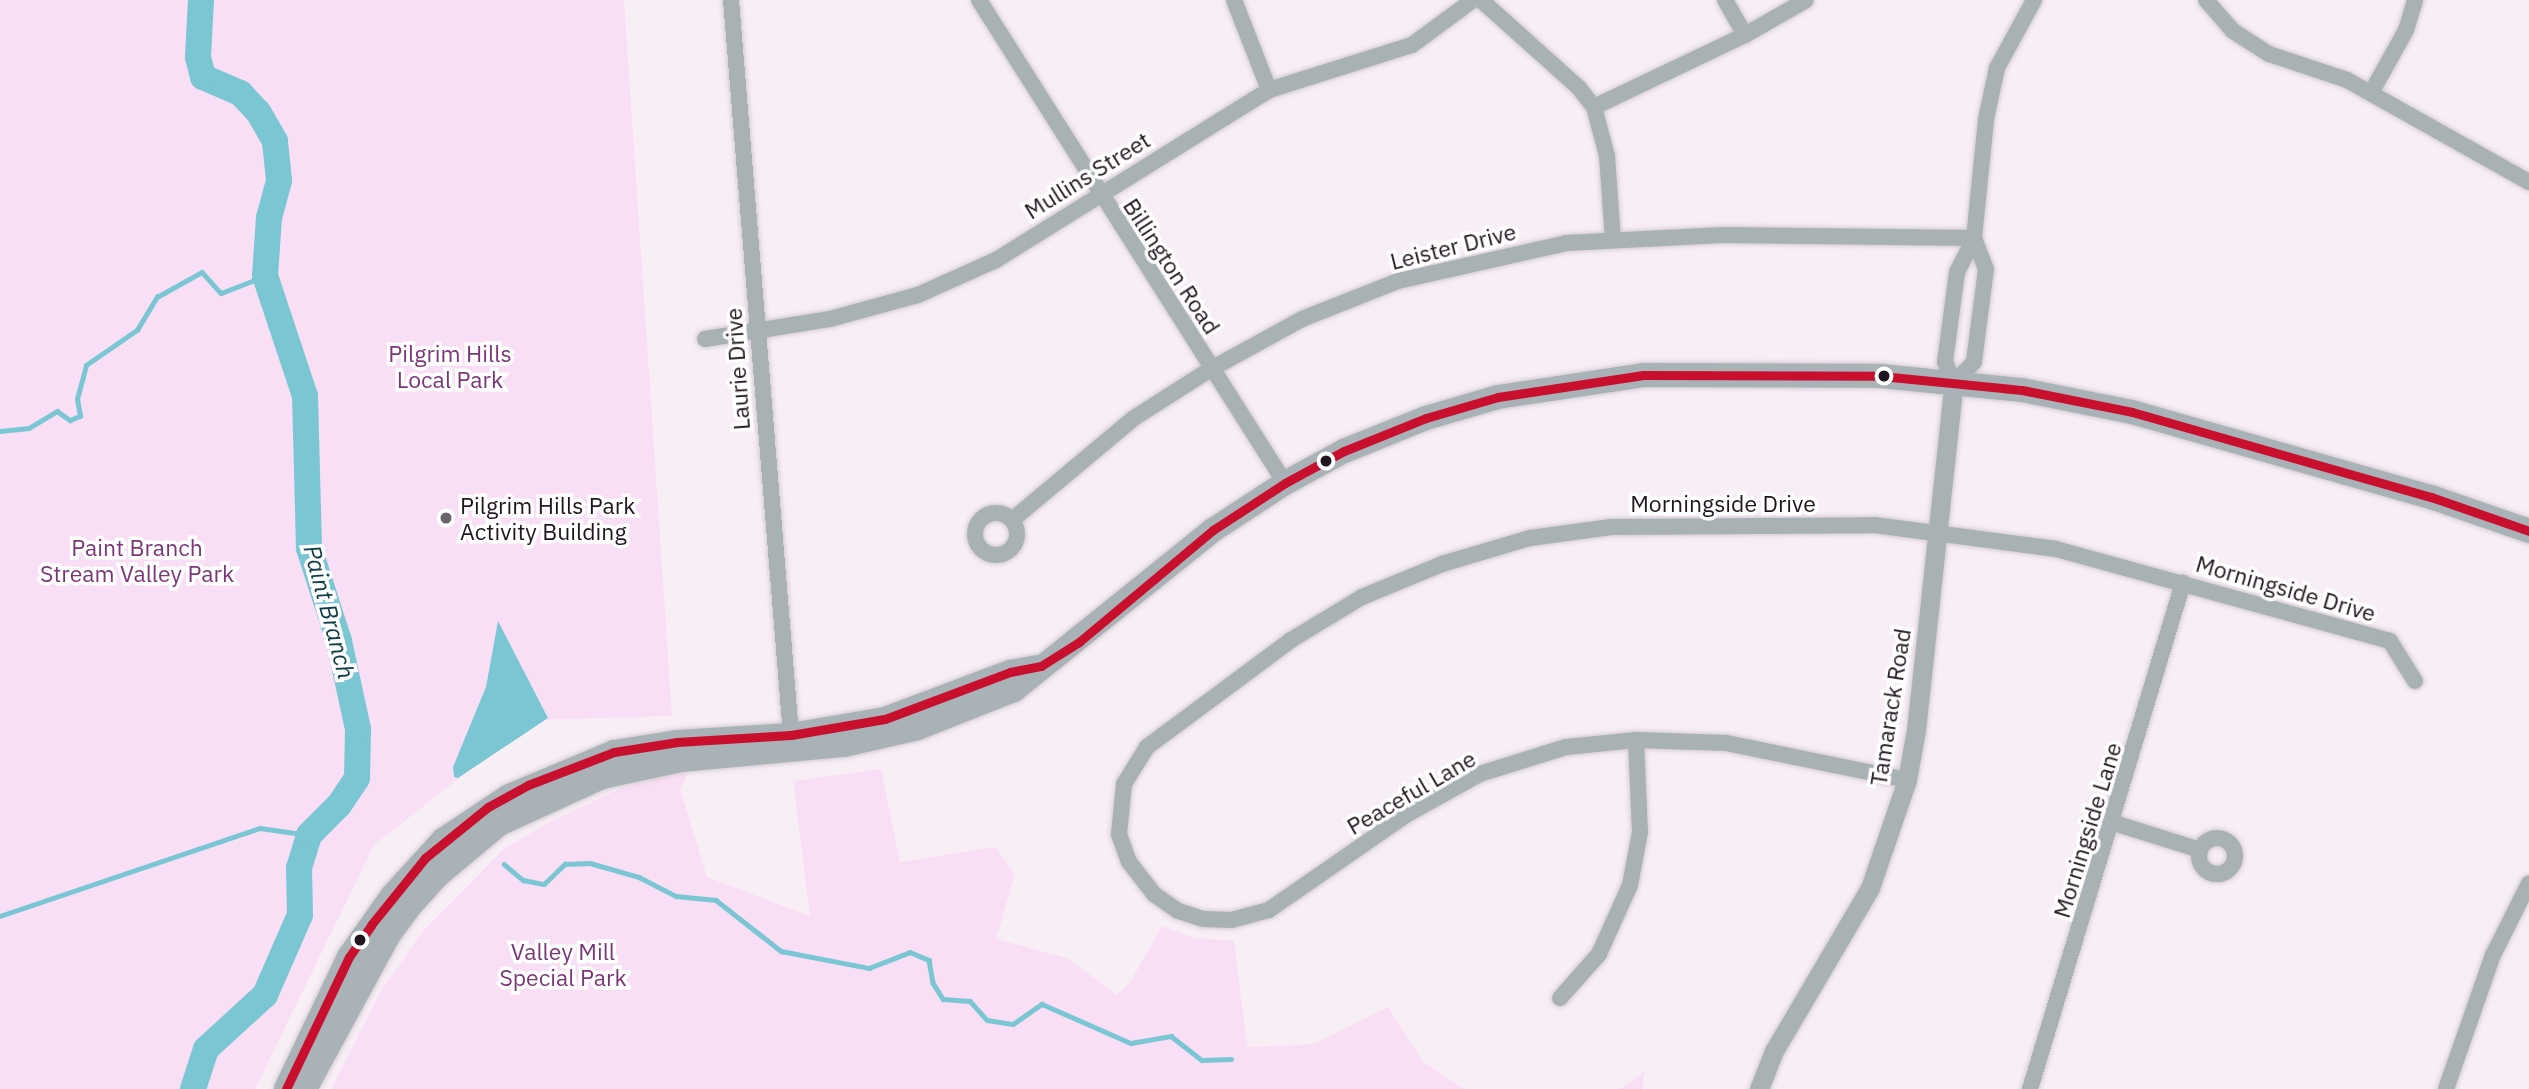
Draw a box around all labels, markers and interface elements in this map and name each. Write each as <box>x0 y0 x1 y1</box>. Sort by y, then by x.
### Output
street label: Mullins Street <box>1019 125 1155 225</box>
street label: Billington Road <box>1118 193 1226 339</box>
street label: Leister Drive <box>1387 217 1519 275</box>
street label: Laurie Drive <box>719 307 755 431</box>
park label: Pilgrim Hills Local Park <box>388 339 512 393</box>
unlabelled marker <box>1877 369 1891 383</box>
unlabelled marker <box>1319 454 1333 468</box>
street label: Morningside Drive <box>1630 489 1816 517</box>
place label: Pilgrim Hills Park Activity Building <box>460 491 635 545</box>
marker: Pilgrim Hills Park Activity Building <box>438 510 454 526</box>
park label: Paint Branch Stream Valley Park <box>40 533 234 587</box>
water label: Paint Branch <box>297 542 361 682</box>
street label: Morningside Drive <box>2193 549 2379 627</box>
street label: Tamarack Road <box>1864 626 1916 788</box>
street label: Morningside Lane <box>2047 739 2127 921</box>
street label: Peaceful Lane <box>1342 744 1480 840</box>
unlabelled marker <box>353 933 367 947</box>
park label: Valley Mill Special Park <box>499 937 627 991</box>

